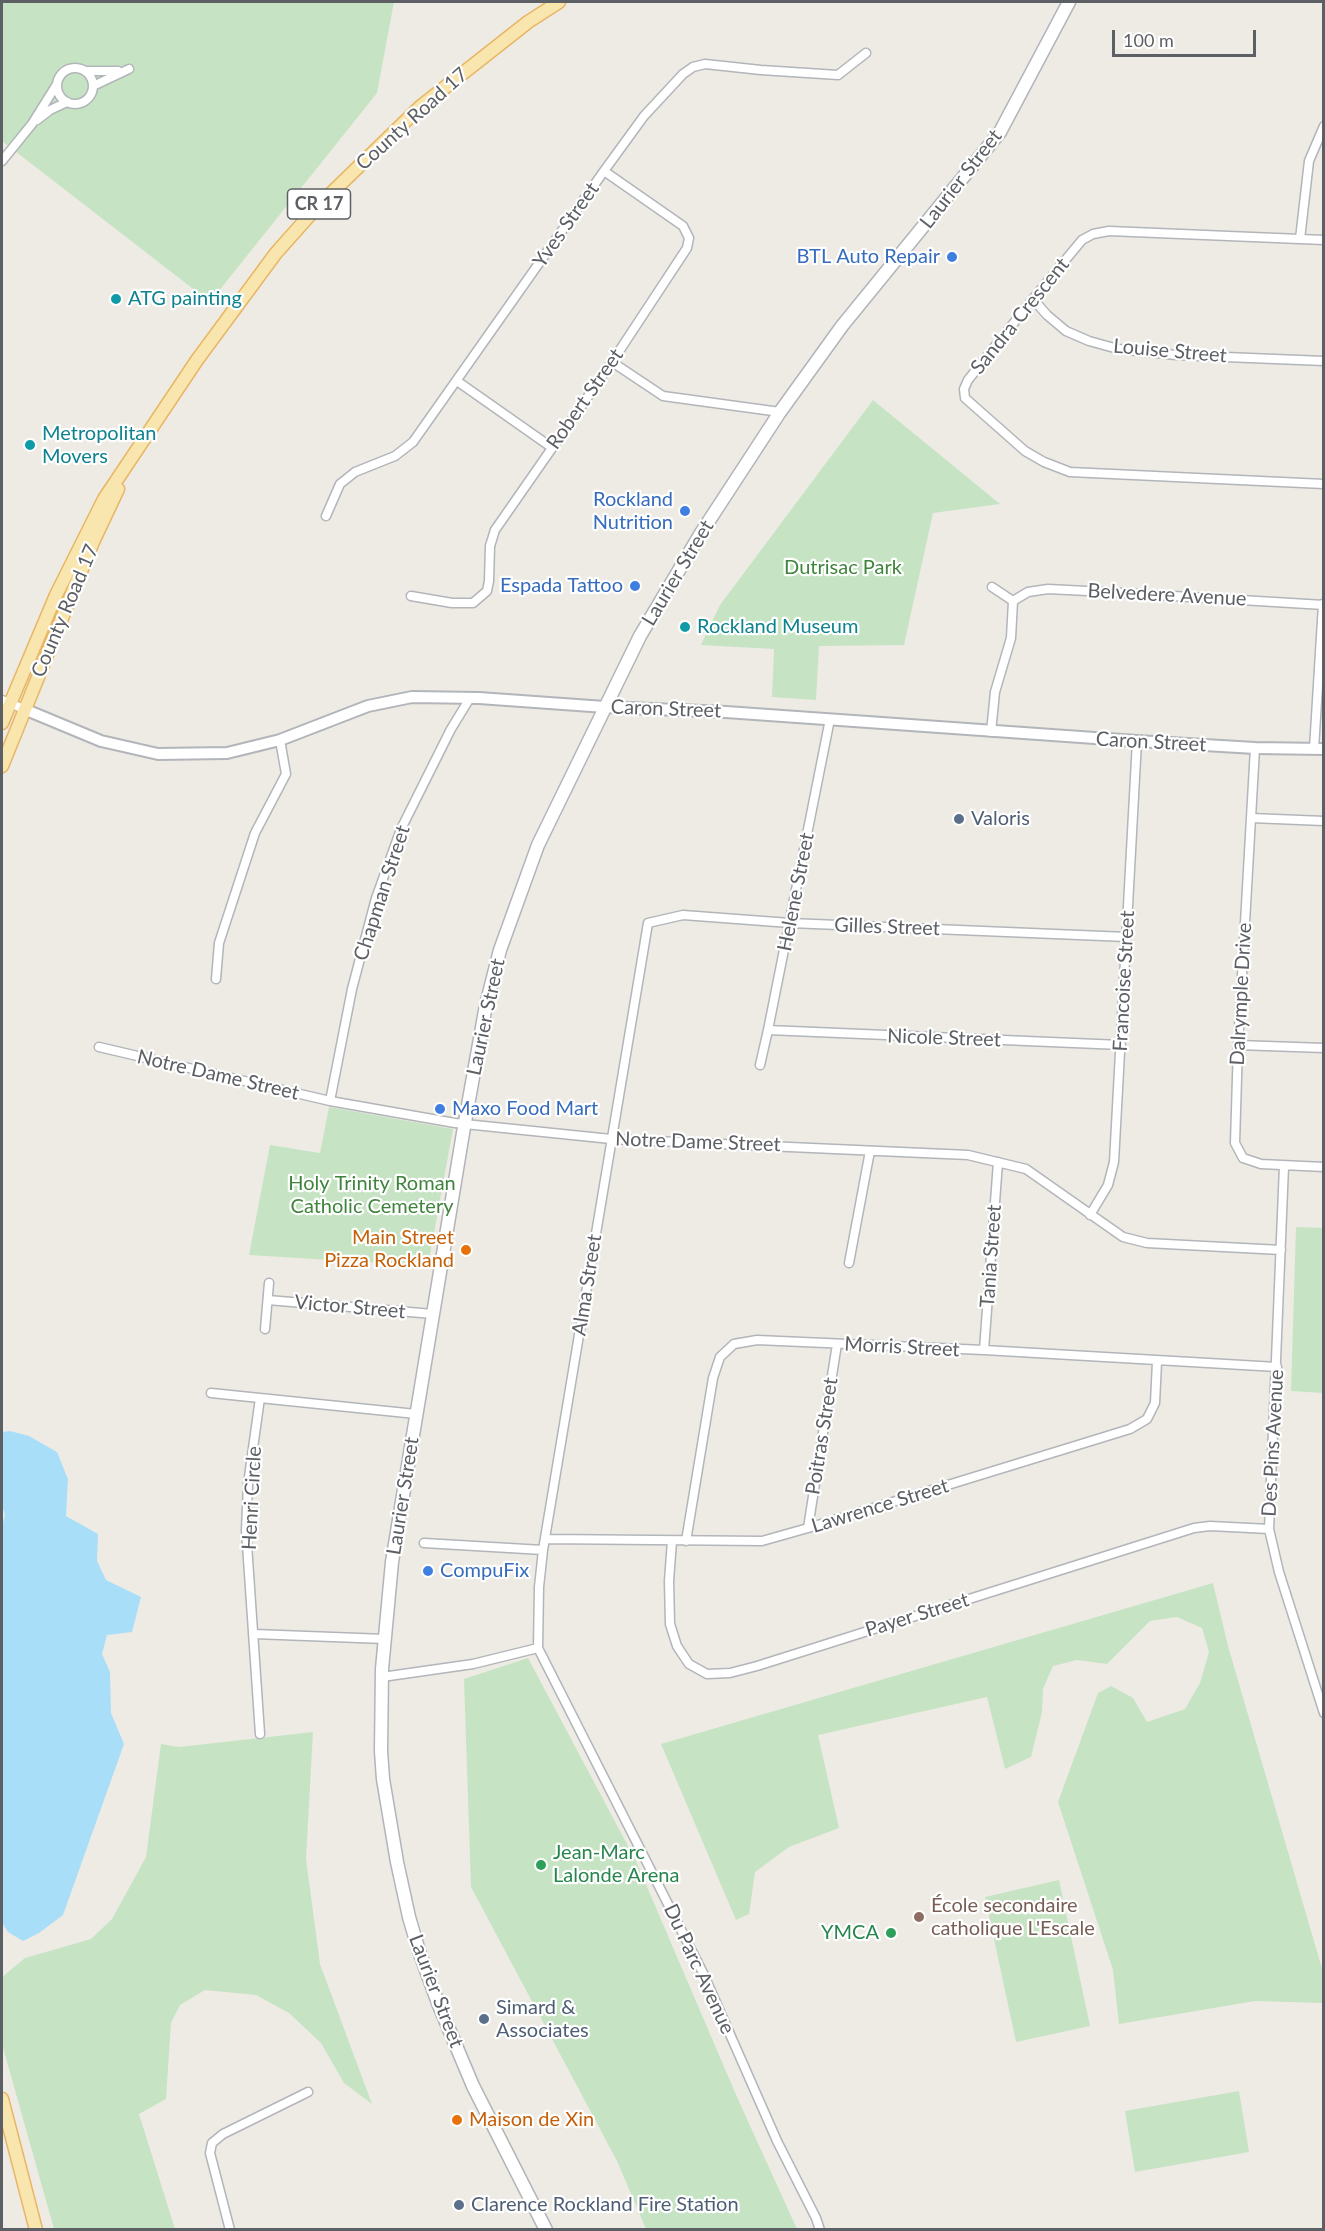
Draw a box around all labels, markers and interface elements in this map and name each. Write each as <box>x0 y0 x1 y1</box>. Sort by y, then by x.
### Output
scale bar <box>1115 18 1259 56</box>
text: 100 m <box>1123 29 1174 51</box>
street label: County Road 17 <box>351 63 473 175</box>
street label: Laurier Street <box>915 125 1007 233</box>
street label: Yves Street <box>528 178 604 272</box>
road number: CR 17 <box>288 189 350 219</box>
place label: BTL Auto Repair <box>796 245 940 269</box>
marker: BTL Auto Repair <box>945 250 959 264</box>
street label: Sandra Crescent <box>966 253 1074 379</box>
place label: ATG painting <box>128 287 242 311</box>
marker: ATG painting <box>109 292 123 306</box>
street label: Louise Street <box>1112 334 1228 368</box>
street label: Robert Street <box>542 344 628 454</box>
place label: Metropolitan Movers <box>42 422 156 469</box>
marker: Metropolitan Movers <box>23 438 37 452</box>
place label: Rockland Nutrition <box>593 488 673 535</box>
marker: Rockland Nutrition <box>678 504 692 518</box>
street label: Laurier Street <box>637 516 719 630</box>
street label: County Road 17 <box>26 541 104 681</box>
park label: Dutrisac Park <box>784 556 902 580</box>
place label: Espada Tattoo <box>500 574 623 598</box>
marker: Espada Tattoo <box>628 579 642 593</box>
street label: Belvedere Avenue <box>1087 579 1247 611</box>
place label: Rockland Museum <box>697 615 858 639</box>
marker: Rockland Museum <box>678 620 692 634</box>
street label: Caron Street <box>610 695 722 723</box>
street label: Caron Street <box>1095 727 1207 757</box>
place label: Valoris <box>971 807 1030 831</box>
marker: Valoris <box>952 812 966 826</box>
street label: Chapman Street <box>349 822 415 964</box>
street label: Helene Street <box>773 831 819 953</box>
street label: Francoise Street <box>1108 910 1140 1052</box>
street label: Gilles Street <box>834 913 940 941</box>
street label: Dalrymple Drive <box>1225 922 1257 1066</box>
street label: Laurier Street <box>462 956 510 1078</box>
street label: Nicole Street <box>887 1024 1001 1052</box>
street label: Notre Dame Street <box>135 1045 301 1105</box>
place label: Maxo Food Mart <box>452 1097 598 1121</box>
marker: Maxo Food Mart <box>433 1102 447 1116</box>
street label: Notre Dame Street <box>615 1127 781 1157</box>
park label: Holy Trinity Roman Catholic Cemetery <box>288 1172 456 1219</box>
street label: Tania Street <box>975 1204 1007 1308</box>
place label: Main Street Pizza Rockland <box>324 1226 454 1273</box>
street label: Alma Street <box>567 1233 607 1337</box>
marker: Main Street Pizza Rockland <box>459 1243 473 1257</box>
street label: Victor Street <box>293 1290 407 1324</box>
street label: Morris Street <box>844 1332 960 1362</box>
street label: Des Pins Avenue <box>1257 1369 1289 1517</box>
street label: Poitras Street <box>801 1376 843 1496</box>
street label: Laurier Street <box>382 1435 424 1557</box>
street label: Henri Circle <box>237 1446 267 1550</box>
street label: Lawrence Street <box>809 1474 951 1538</box>
place label: CompuFix <box>440 1559 529 1583</box>
marker: CompuFix <box>421 1564 435 1578</box>
street label: Payer Street <box>862 1588 972 1642</box>
place label: Jean-Marc Lalonde Arena <box>553 1841 679 1888</box>
marker: Jean-Marc Lalonde Arena <box>534 1858 548 1872</box>
place label: École secondaire catholique L'Escale <box>931 1894 1095 1941</box>
street label: Du Parc Avenue <box>658 1900 740 2038</box>
marker: École secondaire catholique L'Escale <box>912 1910 926 1924</box>
place label: YMCA <box>821 1921 879 1945</box>
marker: YMCA <box>884 1926 898 1940</box>
street label: Laurier Street <box>403 1931 469 2051</box>
place label: Simard & Associates <box>496 1996 589 2043</box>
marker: Simard & Associates <box>477 2012 491 2026</box>
place label: Maison de Xin <box>469 2108 594 2132</box>
marker: Maison de Xin <box>450 2113 464 2127</box>
place label: Clarence Rockland Fire Station <box>471 2193 739 2217</box>
marker: Clarence Rockland Fire Station <box>452 2198 466 2212</box>

